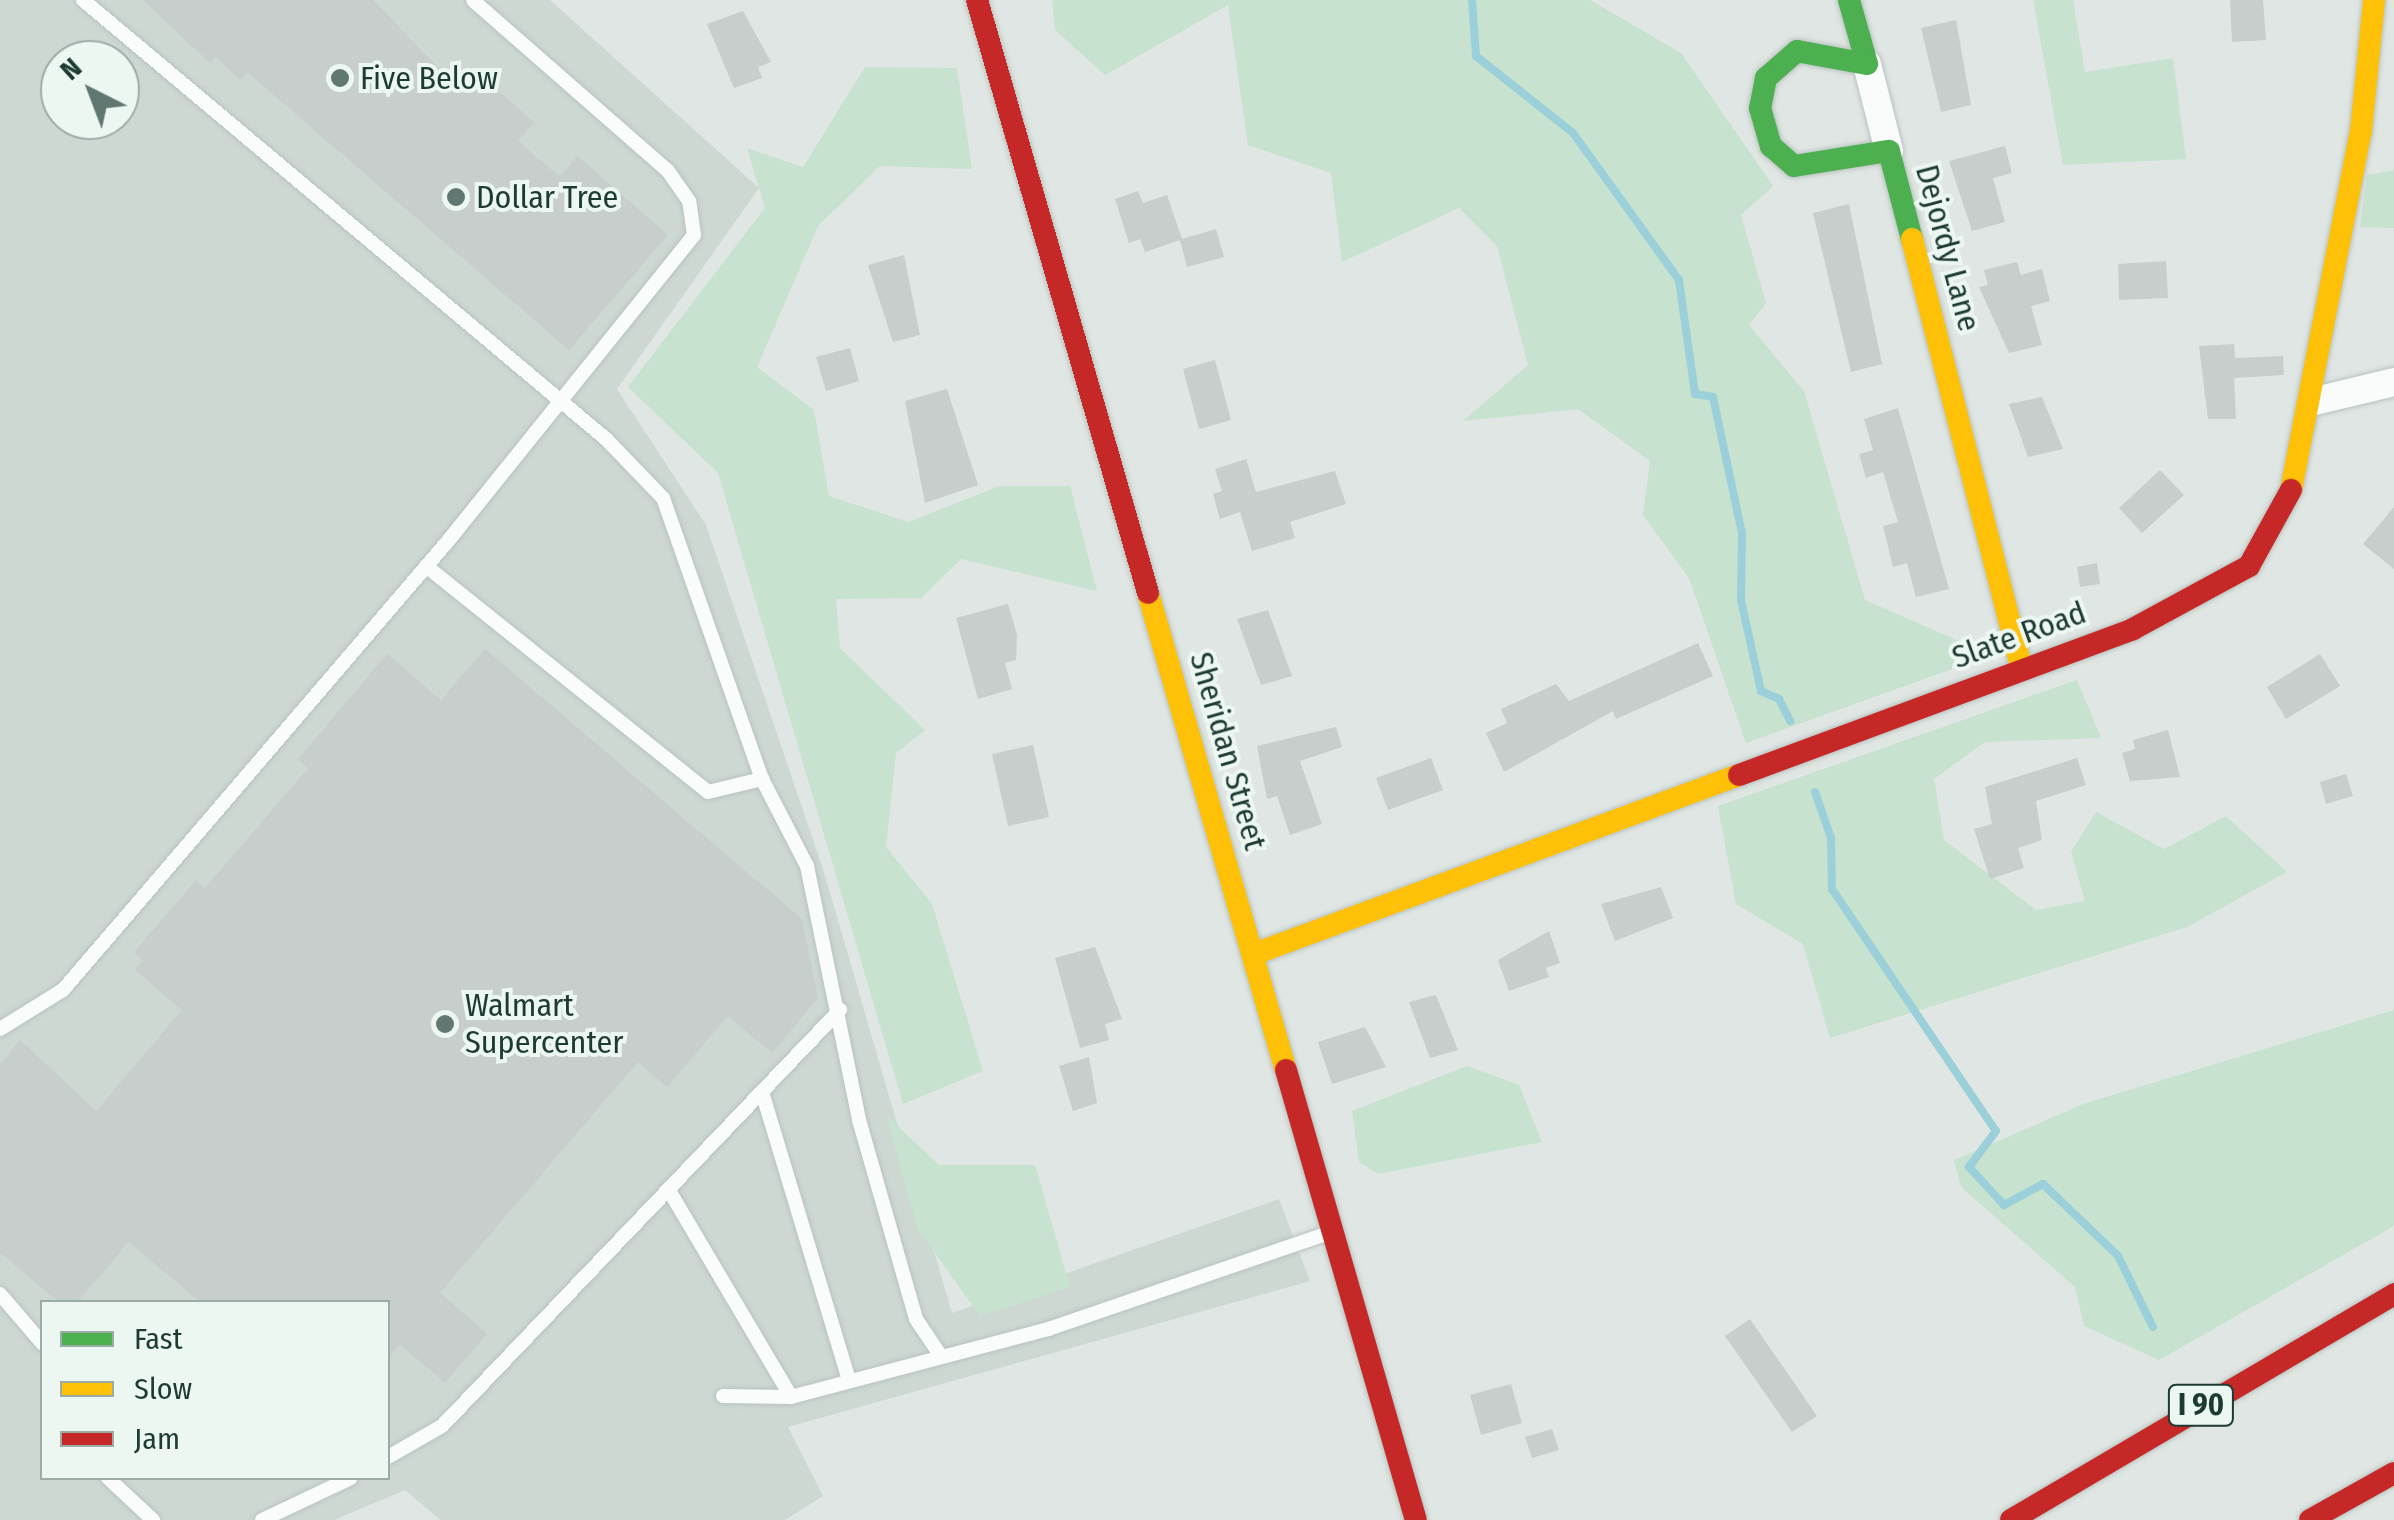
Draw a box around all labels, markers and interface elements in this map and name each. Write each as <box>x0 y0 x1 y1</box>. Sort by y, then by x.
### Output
north arrow <box>40 40 140 140</box>
text: N <box>54 51 88 87</box>
place label: Five Below <box>360 59 498 97</box>
marker: Five Below <box>329 67 351 89</box>
street label: Dejordy Lane <box>1907 161 1989 335</box>
place label: Dollar Tree <box>476 178 618 216</box>
marker: Dollar Tree <box>445 186 467 208</box>
street label: Slate Road <box>1947 593 2091 677</box>
street label: Sheridan Street <box>1181 648 1275 854</box>
place label: Walmart Supercenter <box>465 987 623 1062</box>
marker: Walmart Supercenter <box>434 1013 456 1035</box>
legend <box>40 1300 390 1480</box>
text: Fast <box>134 1321 182 1357</box>
text: Slow <box>134 1371 192 1407</box>
road number: I 90 <box>2166 1380 2236 1430</box>
text: Jam <box>134 1421 180 1457</box>

